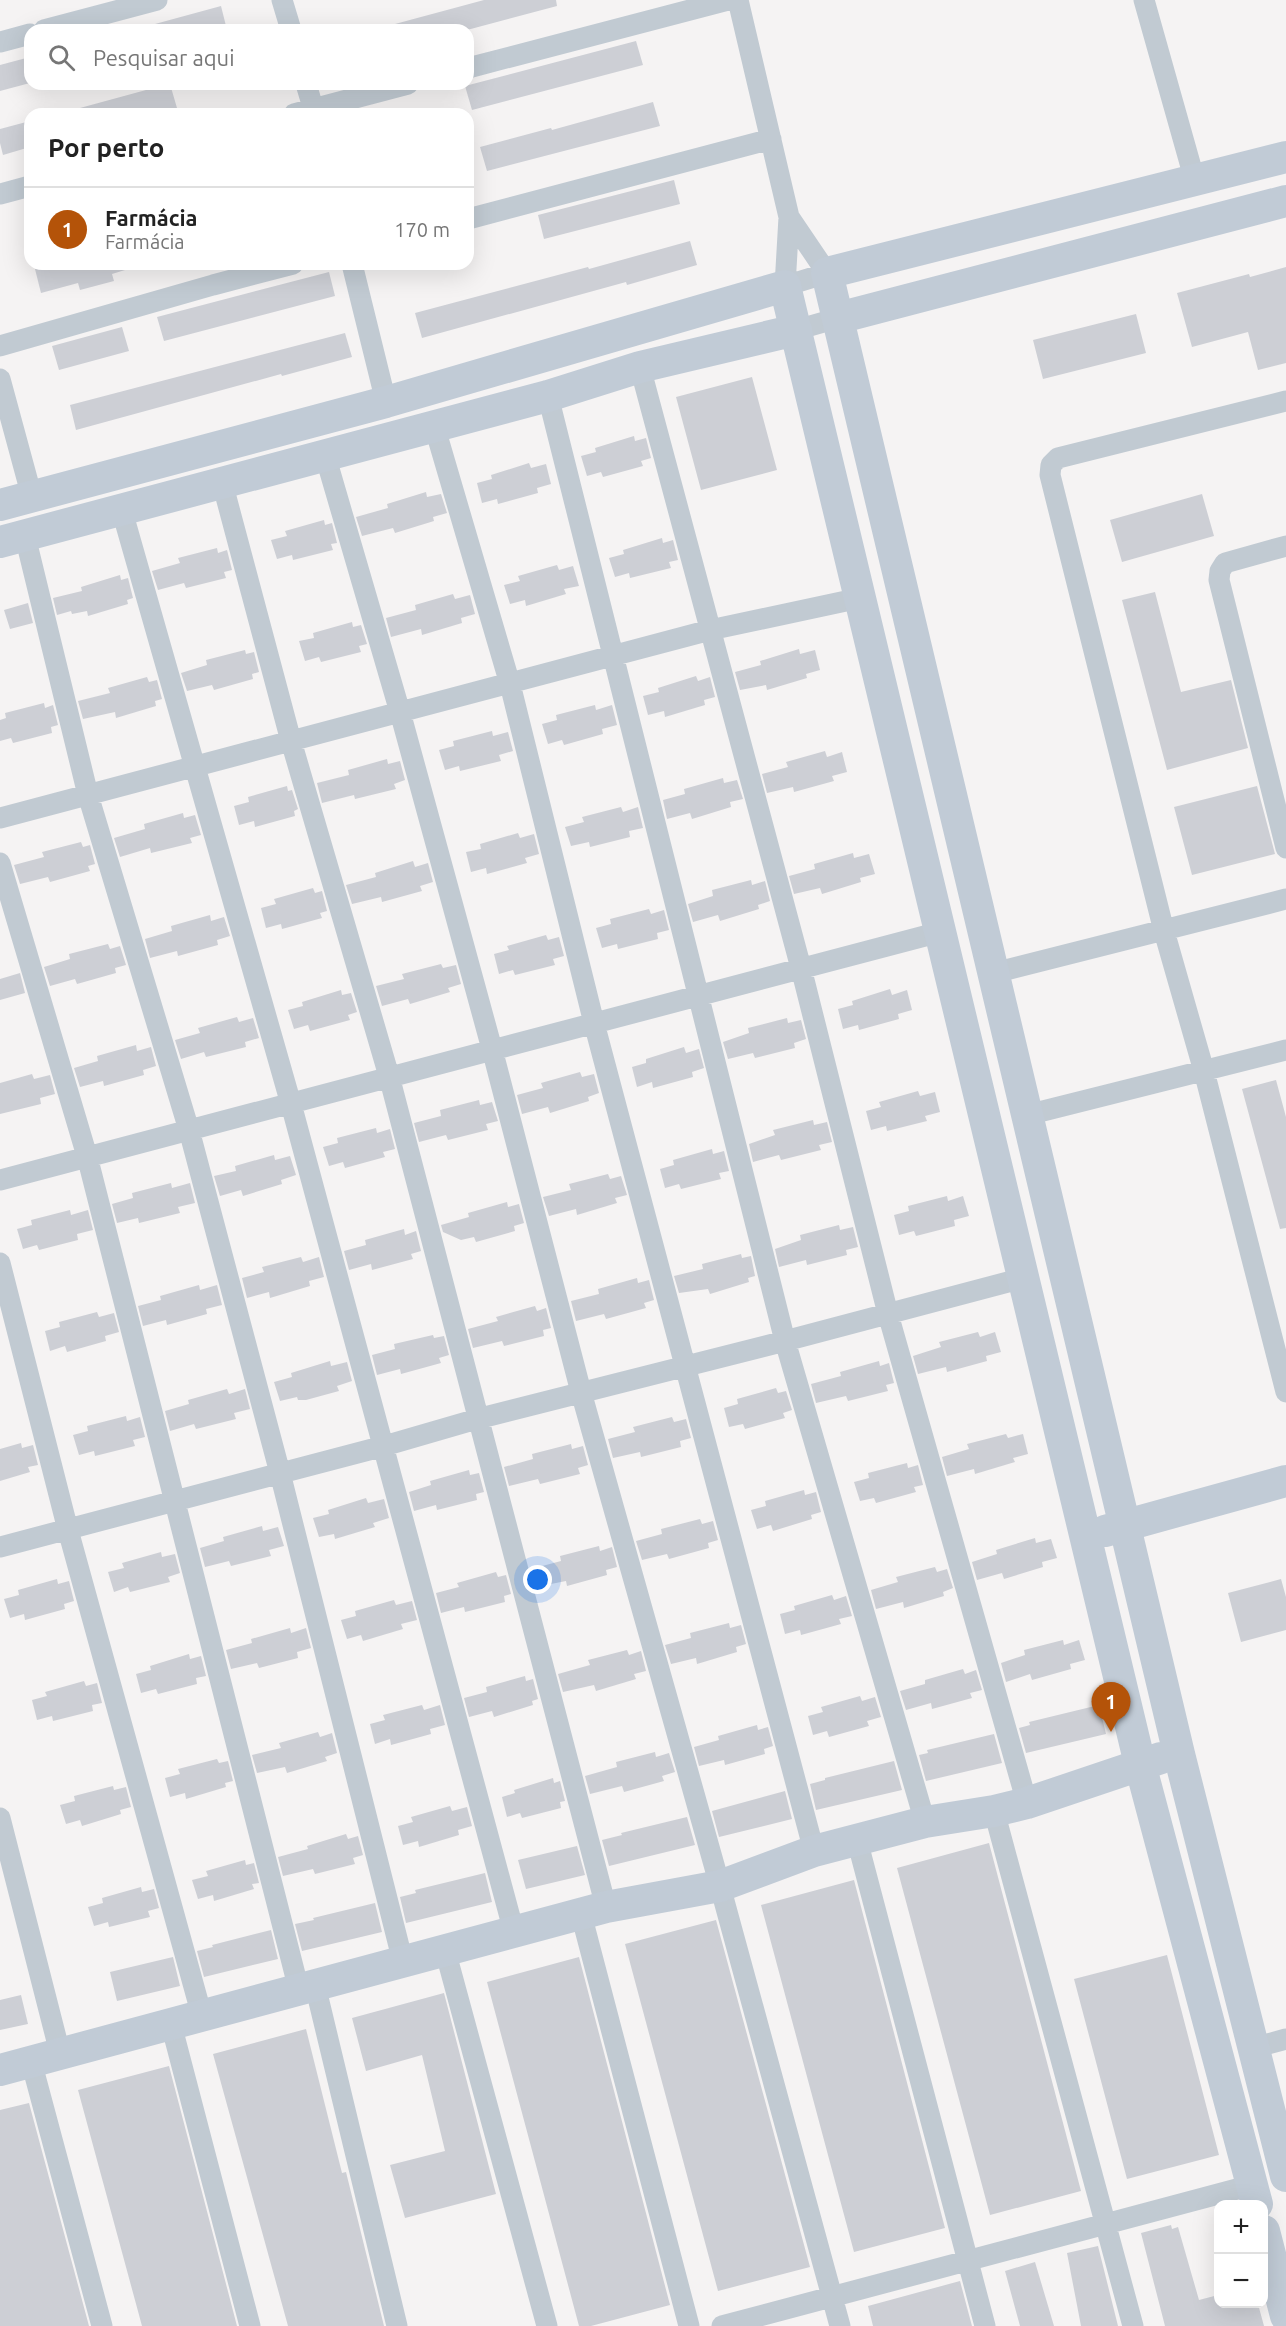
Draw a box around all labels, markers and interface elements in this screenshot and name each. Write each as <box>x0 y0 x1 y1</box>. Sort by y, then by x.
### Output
search box <box>24 24 474 90</box>
icon: search <box>45 41 78 74</box>
text: Pesquisar aqui <box>93 45 235 70</box>
text: Por perto <box>48 133 164 162</box>
text: Farmácia <box>105 205 198 230</box>
text: 1 <box>62 218 73 241</box>
text: 170 m <box>394 218 450 241</box>
text: Farmácia <box>105 230 185 253</box>
your location <box>523 1565 552 1594</box>
pin: 1 <box>1092 1682 1130 1732</box>
map controls <box>1214 2200 1268 2308</box>
button: + <box>1214 2200 1268 2254</box>
button: − <box>1214 2254 1268 2308</box>

